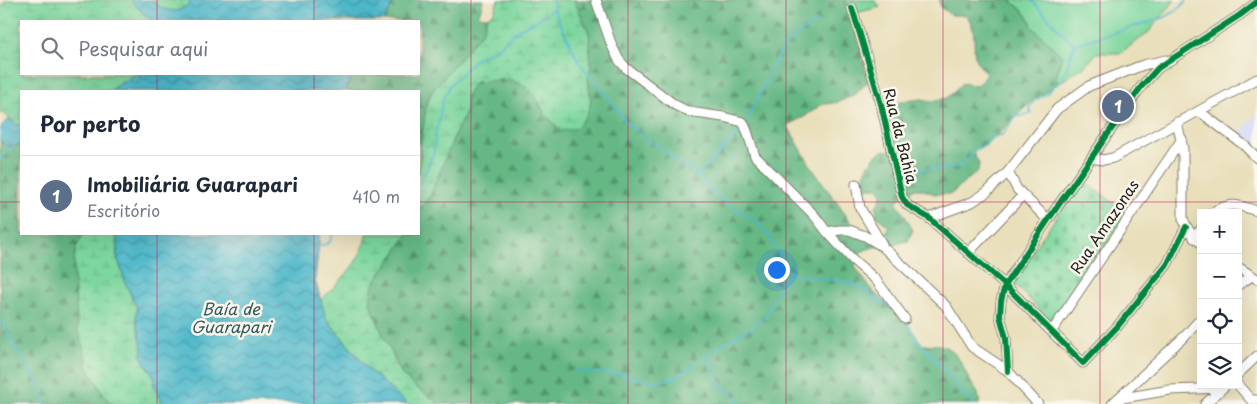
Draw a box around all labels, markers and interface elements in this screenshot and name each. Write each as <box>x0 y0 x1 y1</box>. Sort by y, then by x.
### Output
search box <box>20 20 420 75</box>
icon: search <box>38 34 66 62</box>
text: Pesquisar aqui <box>78 34 208 62</box>
street label: Rua da Bahia <box>879 86 925 186</box>
pin: 1 <box>1102 87 1134 125</box>
text: Por perto <box>40 107 140 139</box>
text: Imobiliária Guarapari <box>87 170 298 198</box>
street label: Rua Amazonas <box>1064 174 1144 278</box>
text: 1 <box>52 184 60 208</box>
text: 410 m <box>352 184 400 208</box>
text: Escritório <box>87 198 160 222</box>
map controls <box>1197 209 1242 389</box>
button: + <box>1197 209 1242 254</box>
button: − <box>1197 254 1242 299</box>
your location <box>764 257 790 283</box>
water label: Baía de Guarapari <box>191 296 274 338</box>
button: locate <box>1197 299 1242 344</box>
button: layers <box>1197 344 1242 389</box>

